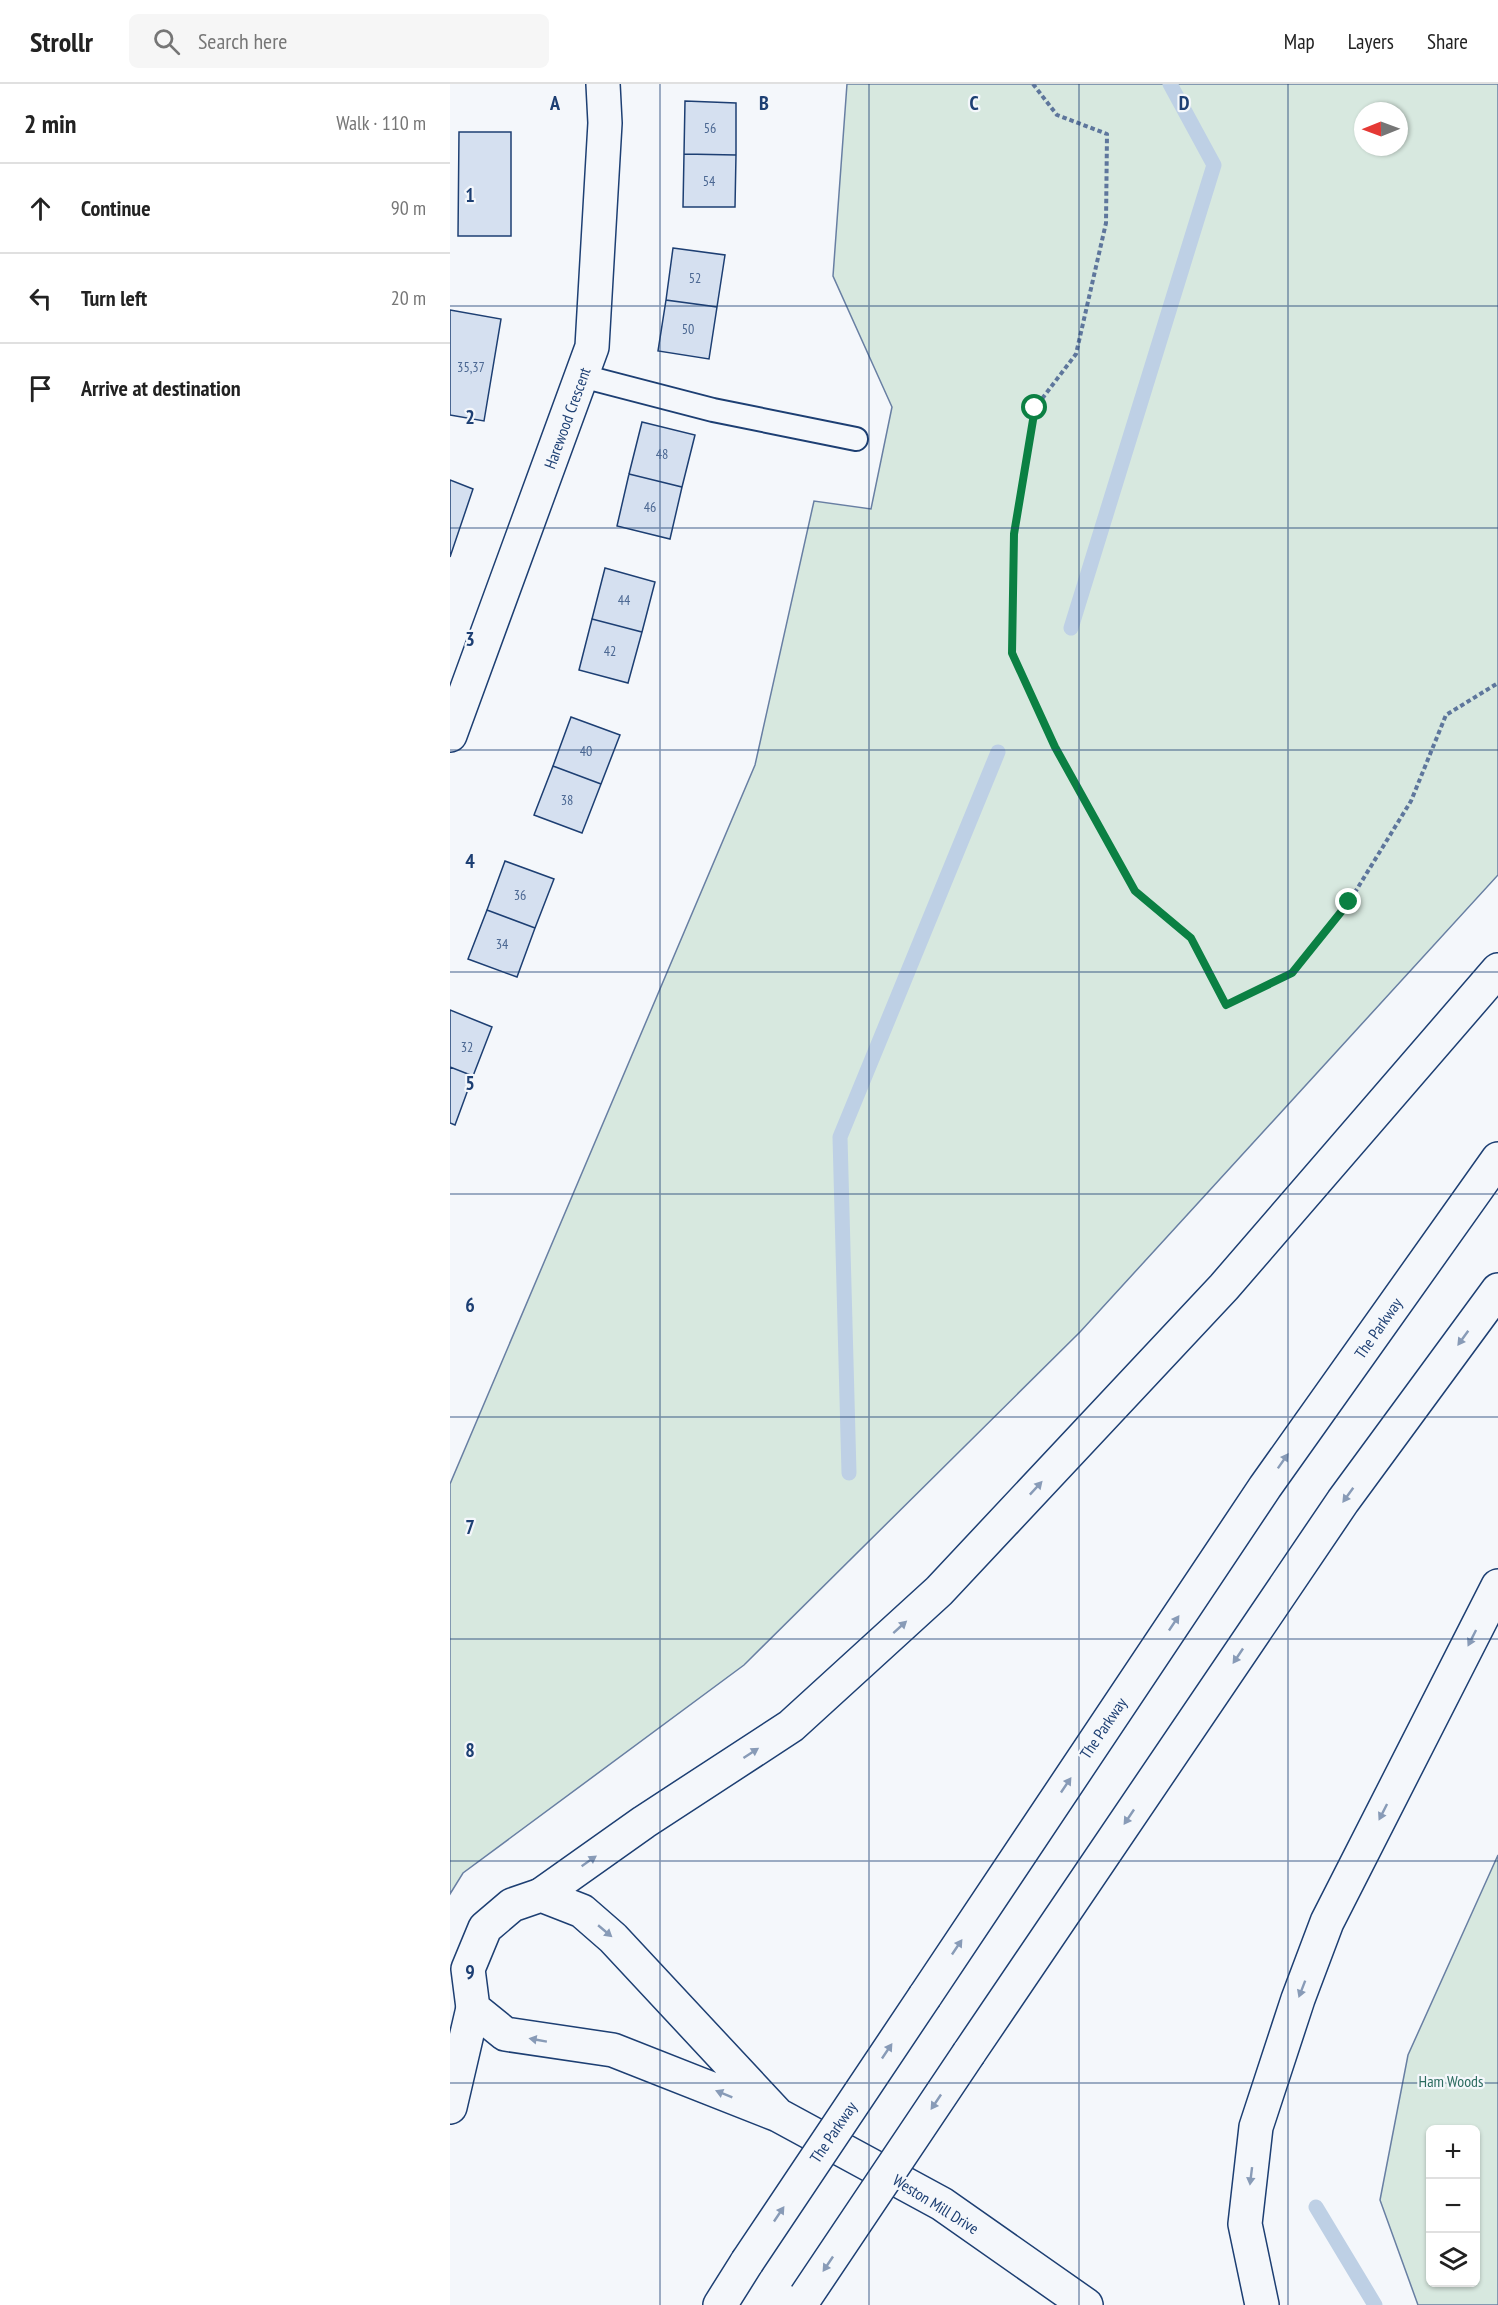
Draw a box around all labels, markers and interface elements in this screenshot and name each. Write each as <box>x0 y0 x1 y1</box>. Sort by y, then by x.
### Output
search box <box>129 14 549 68</box>
text: Strollr <box>30 23 93 60</box>
icon: search <box>150 25 183 58</box>
text: Search here <box>198 27 287 55</box>
text: Map <box>1284 28 1315 55</box>
text: Layers <box>1348 28 1394 55</box>
text: Share <box>1427 28 1468 55</box>
text: A <box>549 90 561 116</box>
text: B <box>759 90 769 116</box>
text: C <box>969 90 979 116</box>
text: D <box>1179 90 1190 116</box>
north arrow <box>1354 102 1408 156</box>
text: 2 min <box>24 107 77 140</box>
text: Walk · 110 m <box>336 110 426 136</box>
house number: 56 <box>704 119 716 137</box>
house number: 54 <box>703 172 716 190</box>
text: 1 <box>465 182 475 208</box>
icon: ahead <box>24 192 57 225</box>
text: Continue <box>81 194 151 222</box>
text: 90 m <box>391 195 426 221</box>
house number: 52 <box>689 269 701 287</box>
icon: left <box>24 282 57 315</box>
text: Turn left <box>81 284 147 312</box>
text: 20 m <box>391 285 426 311</box>
house number: 50 <box>682 320 694 338</box>
house number: 35,37 <box>457 358 485 376</box>
street label: Harewood Crescent <box>539 364 595 471</box>
icon: arrive <box>24 372 57 405</box>
text: Arrive at destination <box>81 374 241 402</box>
route start <box>1021 394 1047 420</box>
text: 2 <box>465 404 475 430</box>
house number: 48 <box>656 445 668 463</box>
house number: 46 <box>644 498 656 516</box>
house number: 44 <box>618 591 631 609</box>
text: 3 <box>465 626 475 652</box>
house number: 42 <box>604 642 616 660</box>
house number: 40 <box>580 742 592 760</box>
house number: 38 <box>561 791 573 809</box>
text: 4 <box>465 848 475 874</box>
house number: 36 <box>514 886 526 904</box>
route end <box>1335 888 1361 914</box>
house number: 34 <box>496 935 509 953</box>
house number: 32 <box>461 1038 473 1056</box>
text: 5 <box>465 1070 475 1096</box>
text: 6 <box>465 1292 475 1318</box>
street label: The Parkway <box>1350 1294 1406 1362</box>
one-way arrow <box>1458 1330 1470 1345</box>
one-way arrow <box>1277 1454 1289 1470</box>
one-way arrow <box>1029 1481 1042 1496</box>
one-way arrow <box>1342 1486 1354 1502</box>
text: 7 <box>465 1514 475 1540</box>
one-way arrow <box>1168 1615 1179 1631</box>
one-way arrow <box>892 1620 907 1634</box>
one-way arrow <box>1467 1629 1477 1647</box>
one-way arrow <box>1233 1648 1244 1664</box>
street label: The Parkway <box>1075 1693 1131 1763</box>
text: 8 <box>465 1737 475 1763</box>
one-way arrow <box>742 1747 759 1758</box>
one-way arrow <box>1060 1777 1071 1793</box>
one-way arrow <box>1379 1803 1388 1820</box>
one-way arrow <box>1123 1809 1135 1825</box>
one-way arrow <box>580 1855 596 1867</box>
one-way arrow <box>597 1924 612 1937</box>
one-way arrow <box>951 1939 962 1955</box>
text: 9 <box>465 1959 475 1985</box>
one-way arrow <box>1297 1980 1306 1998</box>
one-way arrow <box>528 2035 547 2044</box>
one-way arrow <box>882 2043 893 2060</box>
park label: Ham Woods <box>1419 2071 1483 2091</box>
one-way arrow <box>715 2089 733 2098</box>
one-way arrow <box>931 2093 942 2110</box>
street label: The Parkway <box>805 2097 861 2167</box>
map controls <box>1426 2125 1480 2287</box>
button: + <box>1426 2125 1480 2179</box>
one-way arrow <box>1246 2167 1255 2186</box>
street label: Weston Mill Drive <box>889 2170 983 2238</box>
button: − <box>1426 2179 1480 2233</box>
one-way arrow <box>773 2206 785 2222</box>
button: layers <box>1426 2233 1480 2287</box>
one-way arrow <box>822 2255 834 2271</box>

